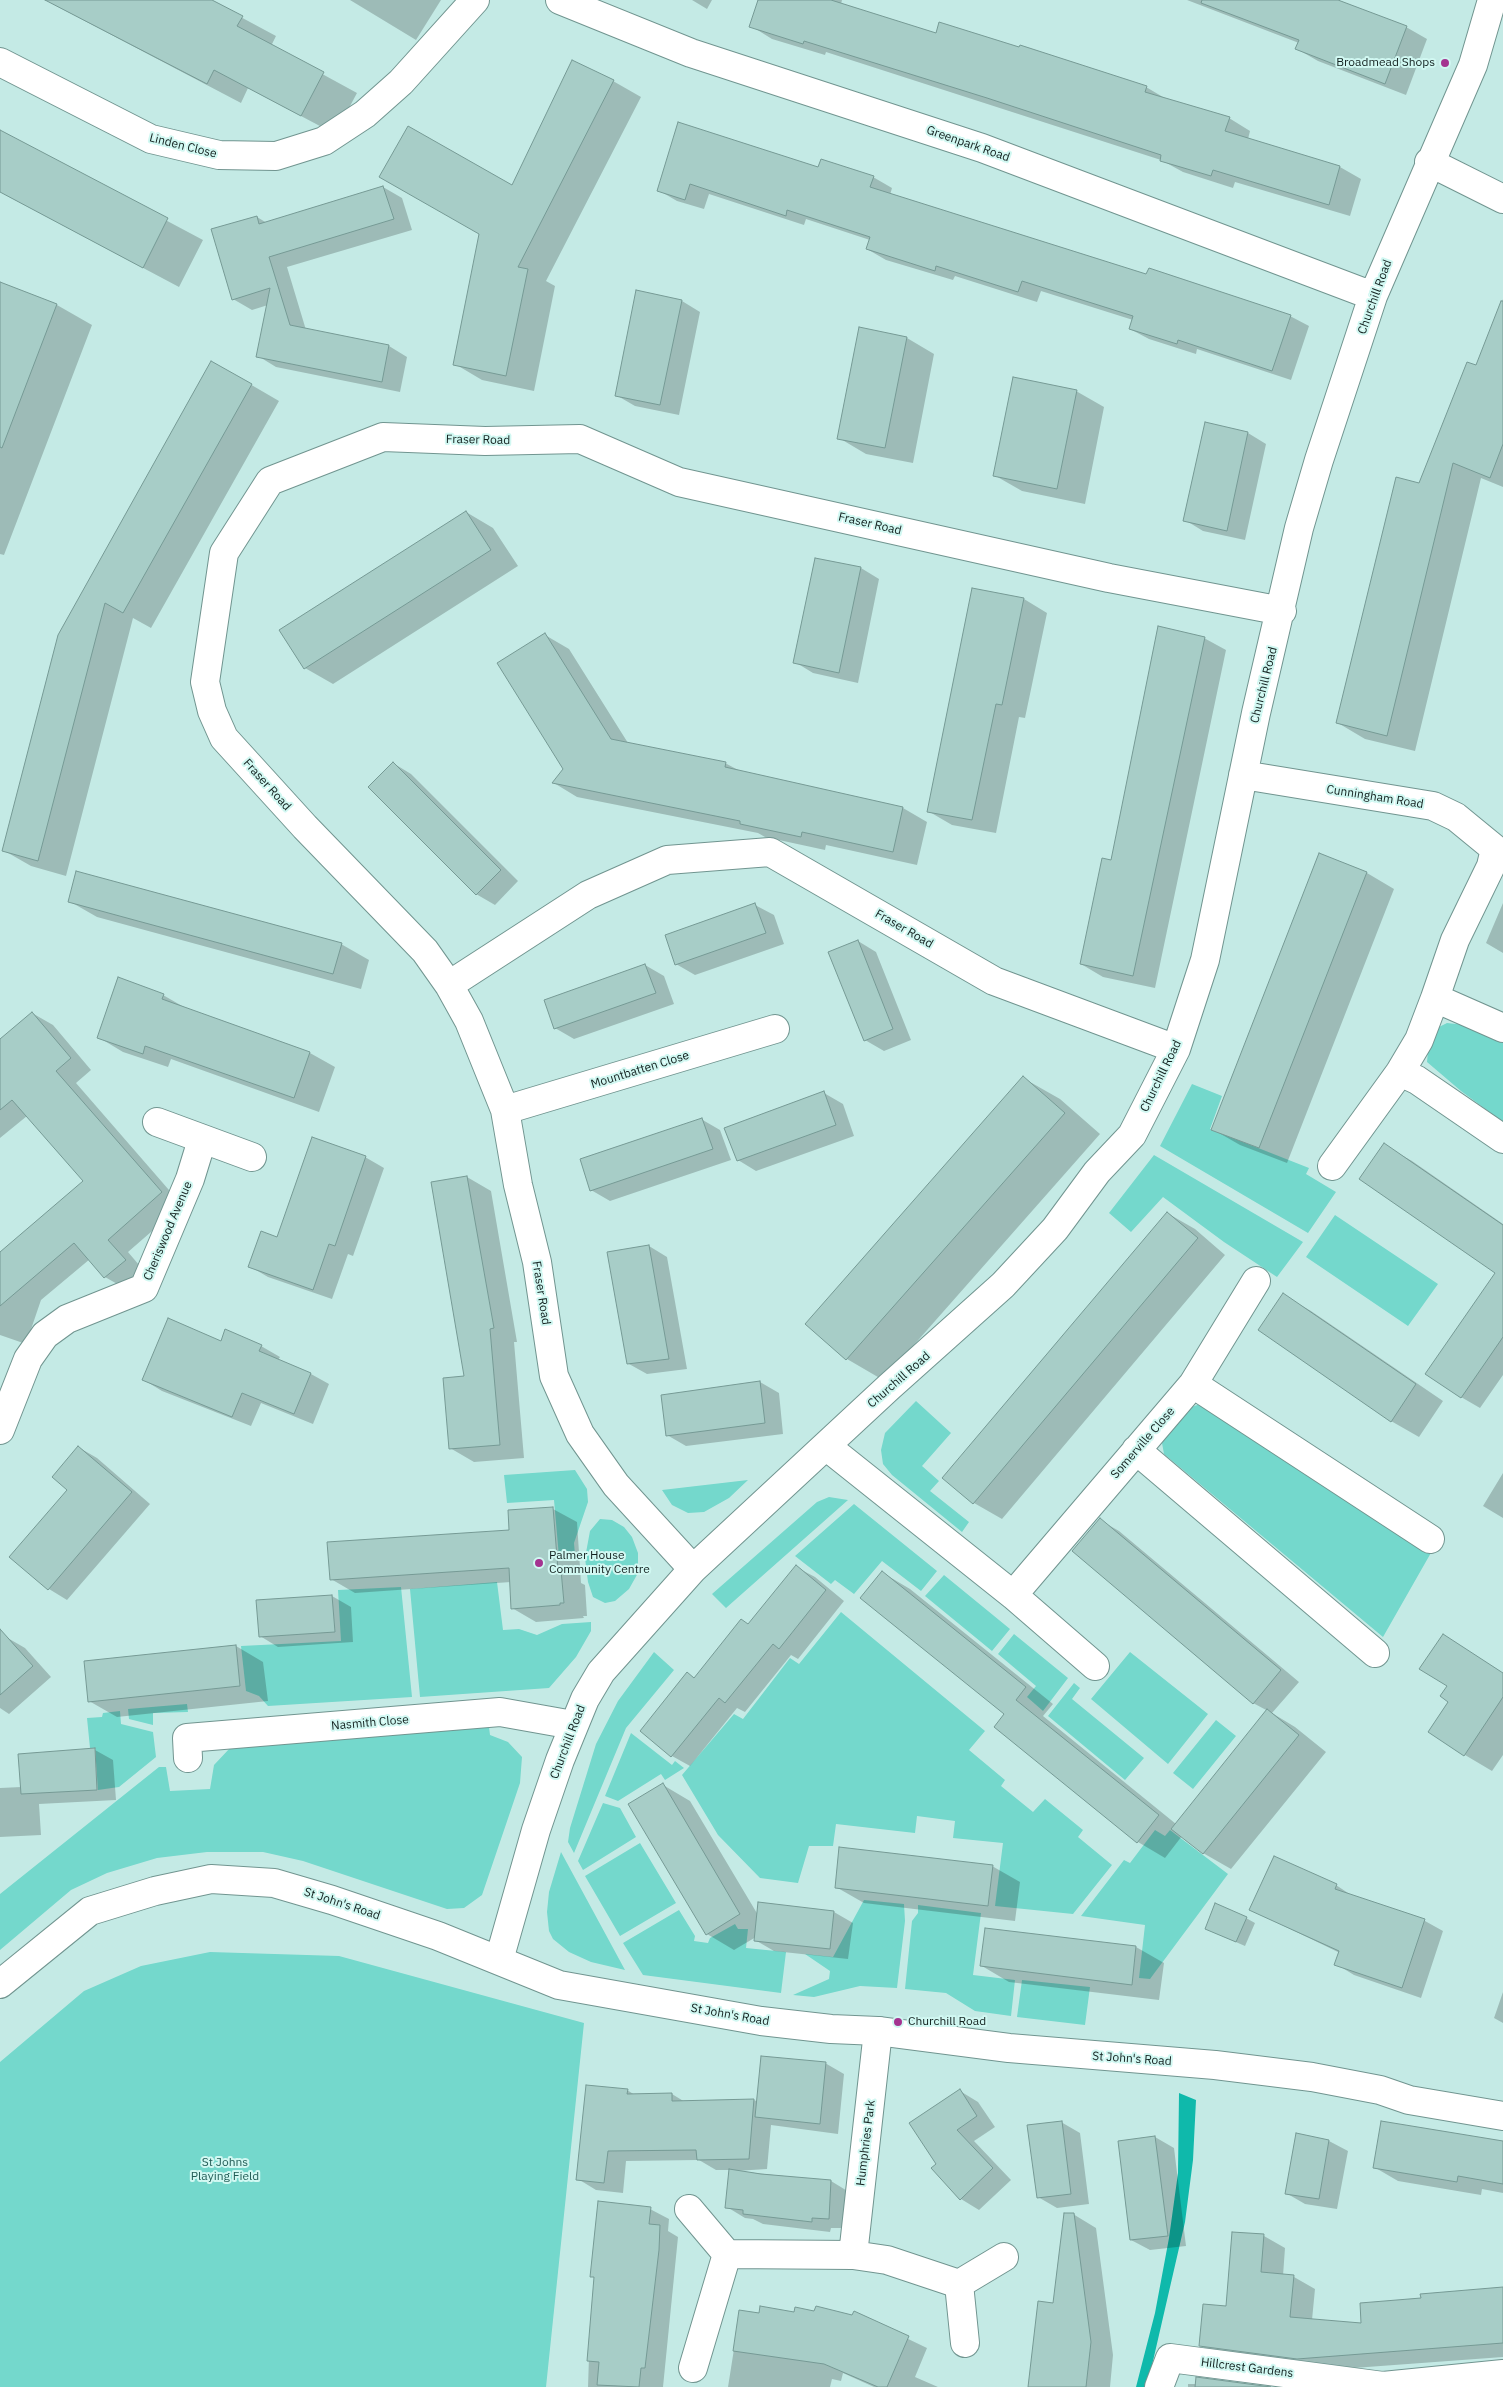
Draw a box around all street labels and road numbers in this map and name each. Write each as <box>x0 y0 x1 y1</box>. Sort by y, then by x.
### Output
street label: Greenpark Road <box>924 123 1012 165</box>
street label: Linden Close <box>148 131 218 161</box>
street label: Churchill Road <box>1355 258 1395 336</box>
street label: Fraser Road <box>446 432 510 448</box>
street label: Fraser Road <box>837 510 903 538</box>
street label: Churchill Road <box>1248 645 1280 725</box>
street label: Fraser Road <box>240 756 294 814</box>
street label: Cunningham Road <box>1325 782 1425 812</box>
street label: Fraser Road <box>872 907 936 951</box>
street label: Churchill Road <box>1137 1038 1185 1114</box>
street label: Mountbatten Close <box>589 1048 691 1092</box>
street label: Cheriswood Avenue <box>141 1179 195 1283</box>
street label: Fraser Road <box>529 1260 553 1326</box>
street label: Churchill Road <box>865 1349 933 1411</box>
street label: Somerville Close <box>1108 1404 1178 1482</box>
street label: Churchill Road <box>547 1703 589 1781</box>
street label: Nasmith Close <box>331 1712 409 1734</box>
street label: St John's Road <box>302 1885 382 1923</box>
street label: St John's Road <box>690 2001 770 2029</box>
street label: St John's Road <box>1092 2049 1172 2069</box>
street label: Humphries Park <box>854 2099 878 2187</box>
street label: Hillcrest Gardens <box>1200 2355 1294 2381</box>

